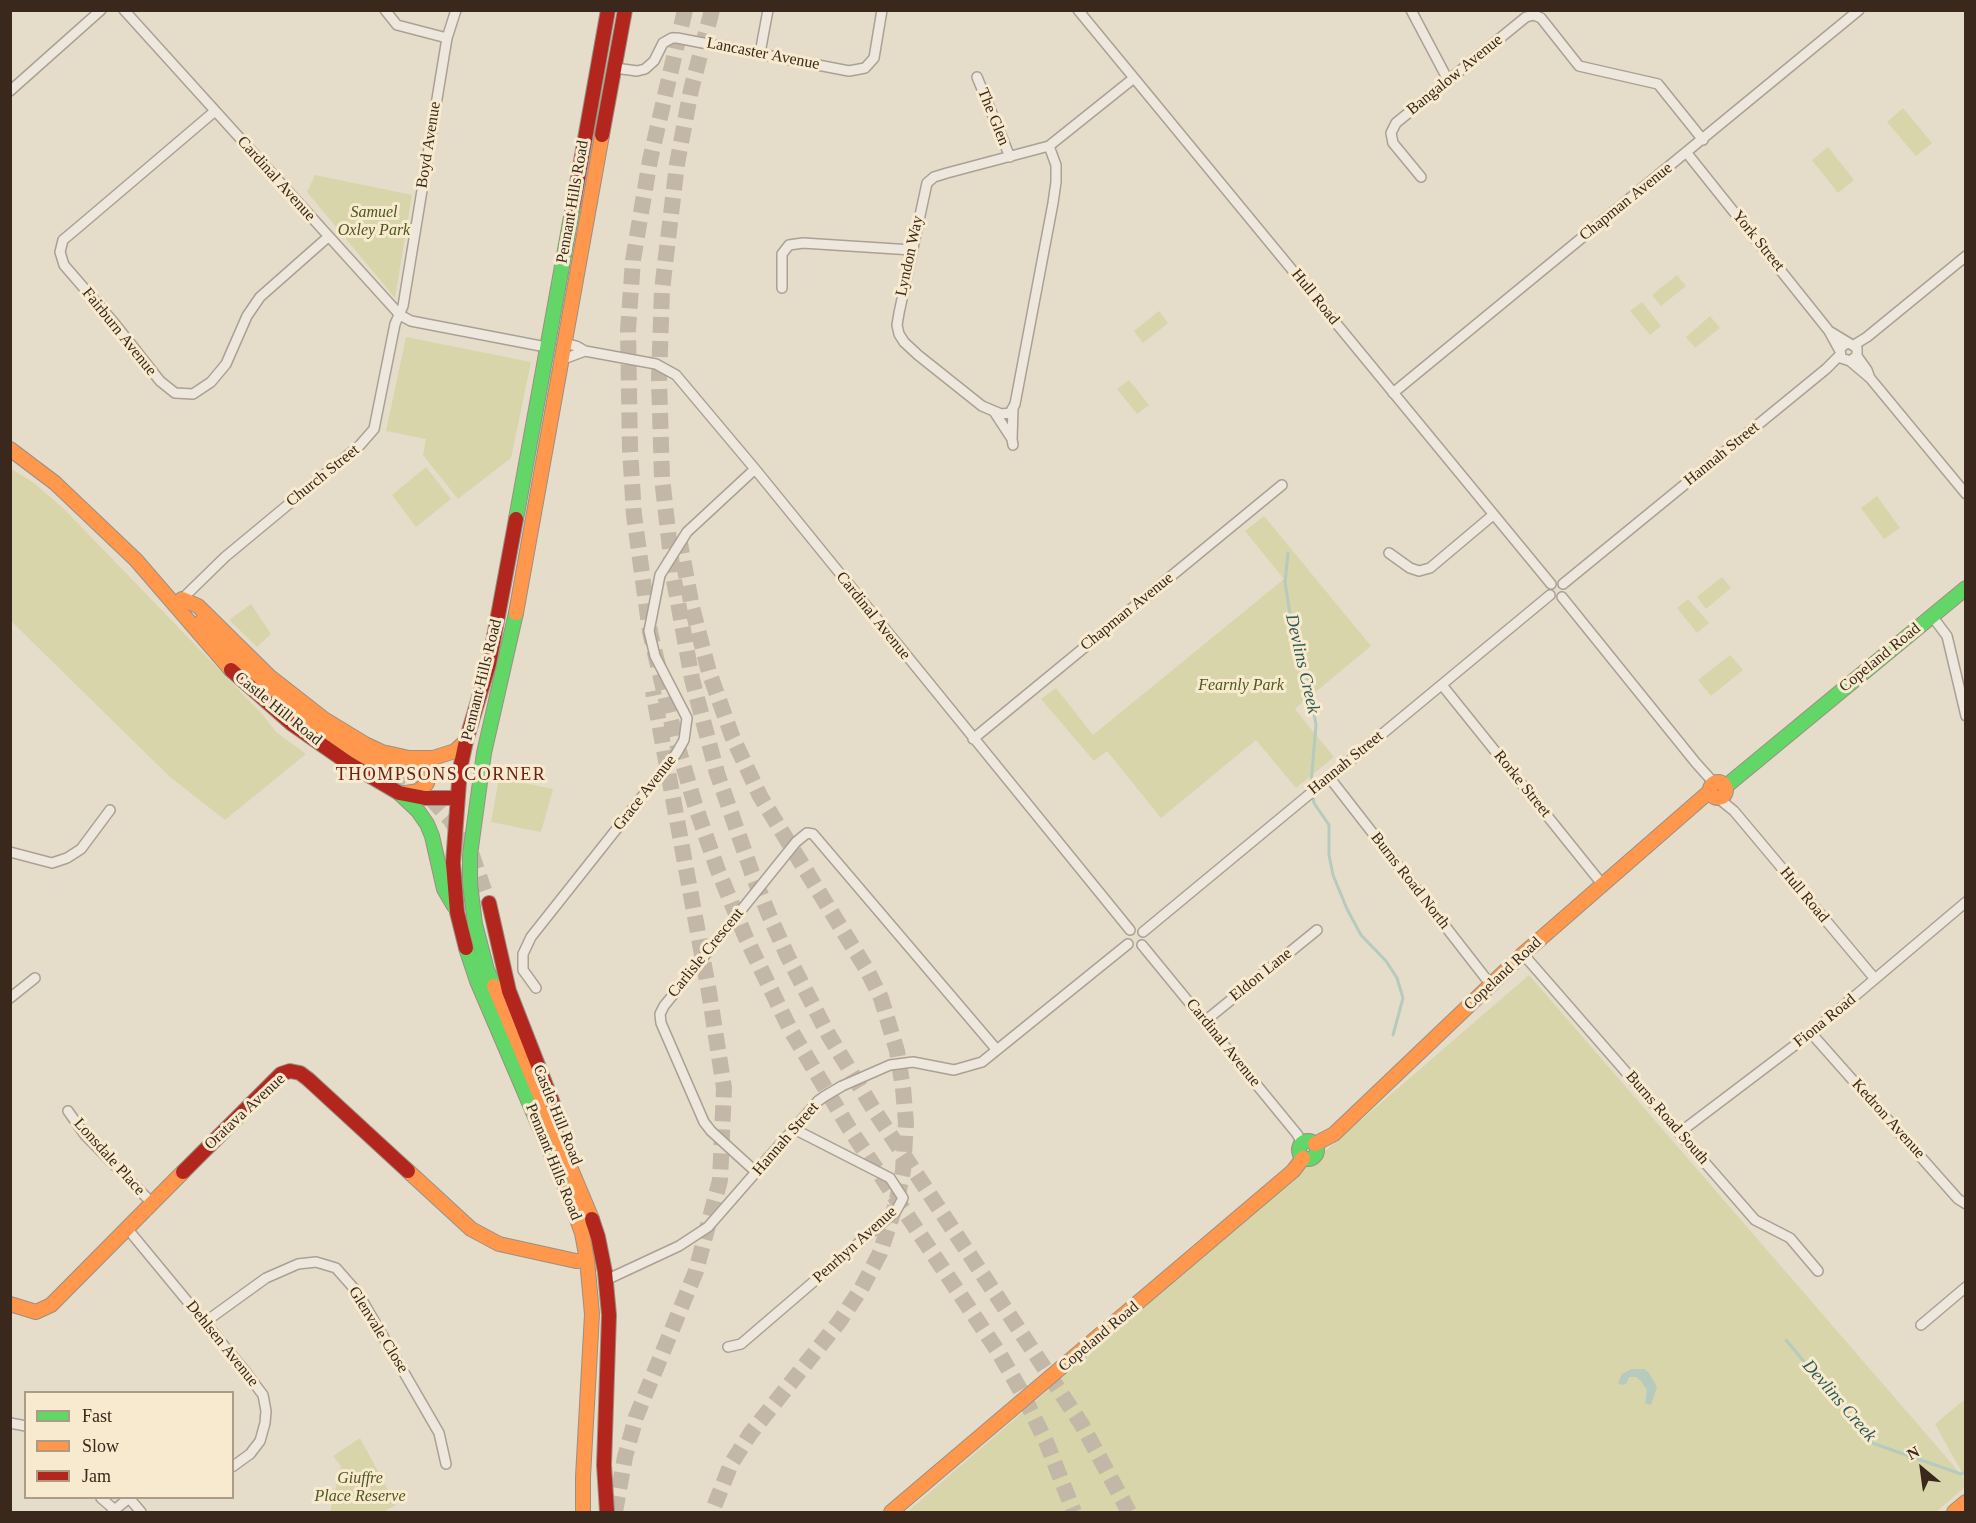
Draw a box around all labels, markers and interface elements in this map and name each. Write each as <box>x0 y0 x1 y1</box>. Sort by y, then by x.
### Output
street label: Bangalow Avenue <box>1403 31 1507 119</box>
street label: Lancaster Avenue <box>705 34 821 74</box>
street label: The Glen <box>973 86 1013 148</box>
street label: Boyd Avenue <box>413 100 445 190</box>
street label: Cardinal Avenue <box>233 133 319 225</box>
street label: Pennant Hills Road <box>553 139 593 265</box>
street label: Chapman Avenue <box>1576 159 1676 245</box>
park label: Samuel Oxley Park <box>338 203 410 241</box>
street label: York Street <box>1728 207 1788 275</box>
street label: Lyndon Way <box>892 214 928 298</box>
street label: Hull Road <box>1287 265 1343 329</box>
street label: Fairburn Avenue <box>78 284 160 380</box>
street label: Hannah Street <box>1681 418 1763 490</box>
street label: Church Street <box>283 441 363 511</box>
street label: Cardinal Avenue <box>832 568 914 664</box>
street label: Chapman Avenue <box>1077 569 1177 655</box>
water label: Devlins Creek <box>1280 612 1324 716</box>
street label: Pennant Hills Road <box>458 617 506 743</box>
street label: Copeland Road <box>1835 619 1925 697</box>
street label: Castle Hill Road <box>231 668 325 750</box>
park label: Fearnly Park <box>1198 676 1284 696</box>
street label: Hannah Street <box>1305 727 1387 799</box>
street label: Rorke Street <box>1489 747 1555 821</box>
street label: Grace Avenue <box>609 751 681 835</box>
district label: THOMPSONS CORNER <box>336 764 546 786</box>
street label: Burns Road North <box>1366 829 1454 933</box>
street label: Hull Road <box>1775 863 1833 927</box>
street label: Carlisle Crescent <box>664 904 748 1002</box>
street label: Copeland Road <box>1460 933 1546 1015</box>
street label: Eldon Lane <box>1226 944 1296 1006</box>
street label: Fiona Road <box>1790 990 1860 1052</box>
street label: Cardinal Avenue <box>1182 995 1264 1091</box>
street label: Castle Hill Road <box>528 1062 586 1168</box>
street label: Burns Road South <box>1621 1067 1713 1169</box>
street label: Oratava Avenue <box>201 1070 289 1154</box>
street label: Kedron Avenue <box>1847 1075 1929 1163</box>
street label: Hannah Street <box>749 1098 823 1180</box>
street label: Pennant Hills Road <box>521 1101 585 1223</box>
street label: Lonsdale Place <box>69 1114 149 1200</box>
street label: Penrhyn Avenue <box>809 1202 901 1288</box>
street label: Glenvale Close <box>344 1283 412 1377</box>
street label: Dehlsen Avenue <box>182 1297 262 1391</box>
street label: Copeland Road <box>1055 1298 1143 1376</box>
water label: Devlins Creek <box>1797 1356 1881 1446</box>
legend <box>24 1391 234 1499</box>
text: Fast <box>82 1406 112 1426</box>
text: Slow <box>82 1436 119 1456</box>
north arrow <box>1892 1439 1952 1499</box>
text: N <box>1904 1443 1922 1463</box>
text: Jam <box>82 1466 111 1486</box>
park label: Giuffre Place Reserve <box>314 1469 406 1507</box>

